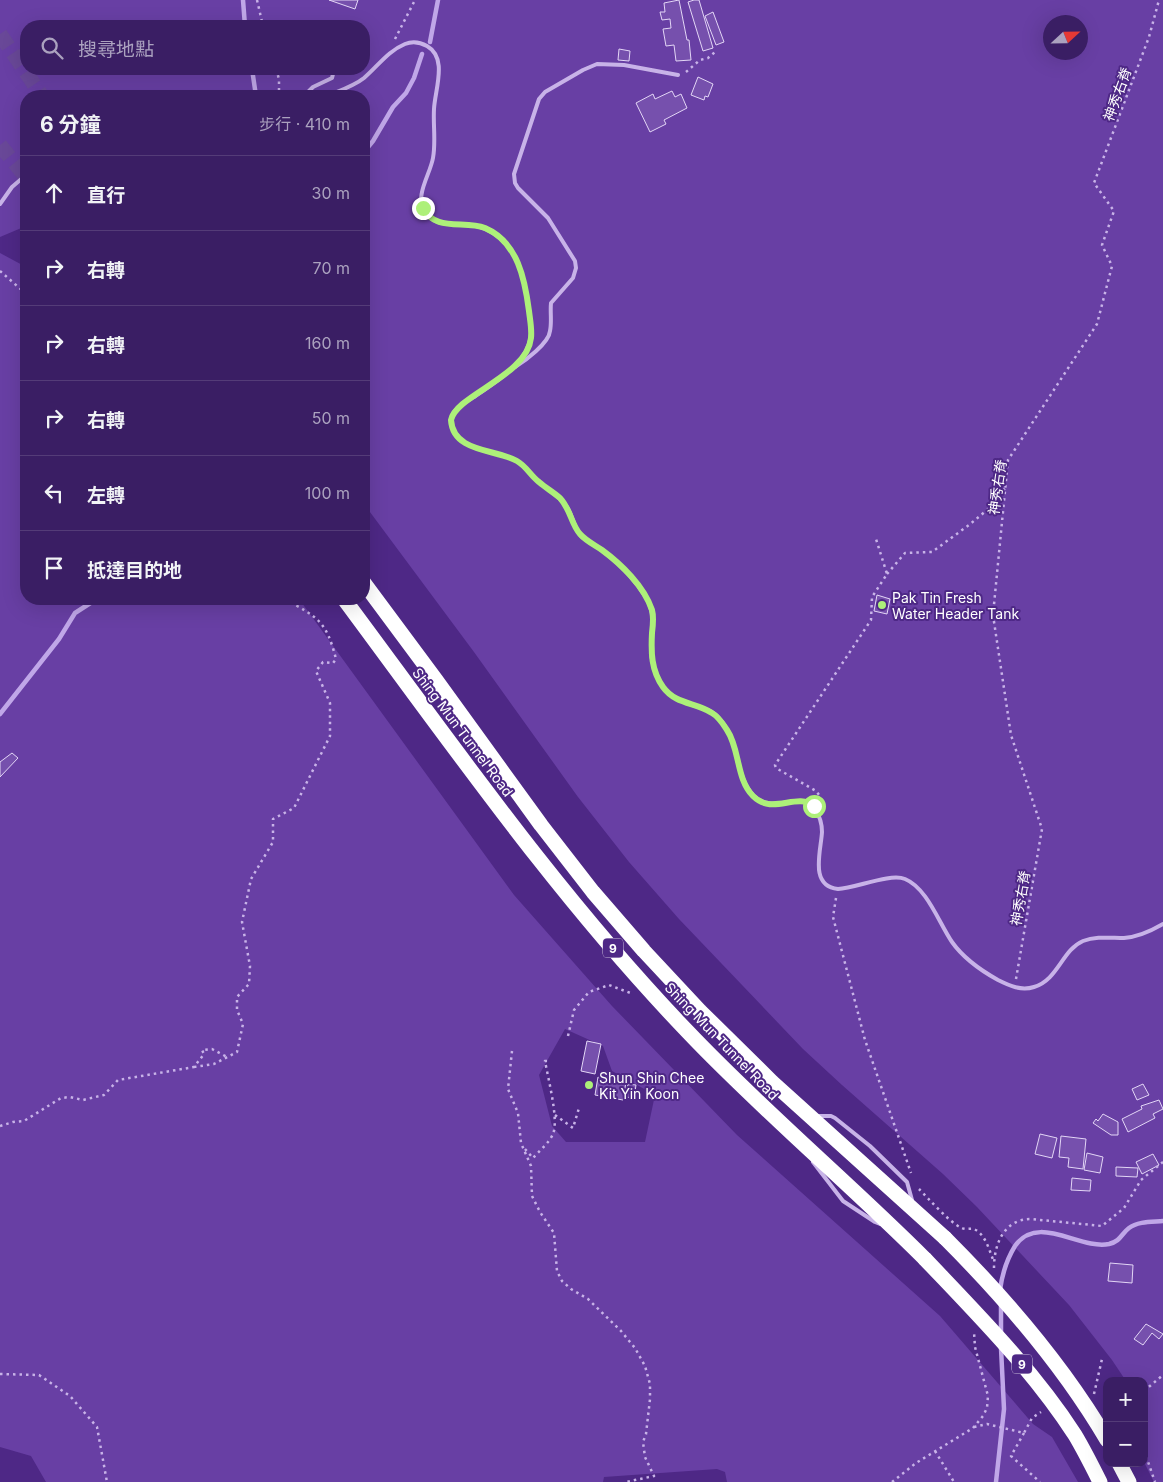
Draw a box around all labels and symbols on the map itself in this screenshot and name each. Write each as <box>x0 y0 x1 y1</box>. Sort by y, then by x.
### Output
north arrow <box>1043 15 1088 60</box>
street label: 神秀右脊 <box>1099 65 1135 123</box>
route end <box>412 197 435 220</box>
street label: 神秀右脊 <box>985 458 1009 516</box>
place label: Pak Tin Fresh Water Header Tank <box>892 589 1019 622</box>
marker: Pak Tin Fresh Water Header Tank <box>876 599 888 611</box>
street label: Shing Mun Tunnel Road <box>409 664 517 800</box>
route start <box>803 795 826 818</box>
street label: 神秀右脊 <box>1007 869 1033 927</box>
road number: 9 <box>603 938 623 958</box>
street label: Shing Mun Tunnel Road <box>661 979 783 1103</box>
place label: Shun Shin Chee Kit Yin Koon <box>599 1069 704 1102</box>
marker: Shun Shin Chee Kit Yin Koon <box>583 1079 595 1091</box>
road number: 9 <box>1012 1355 1032 1374</box>

